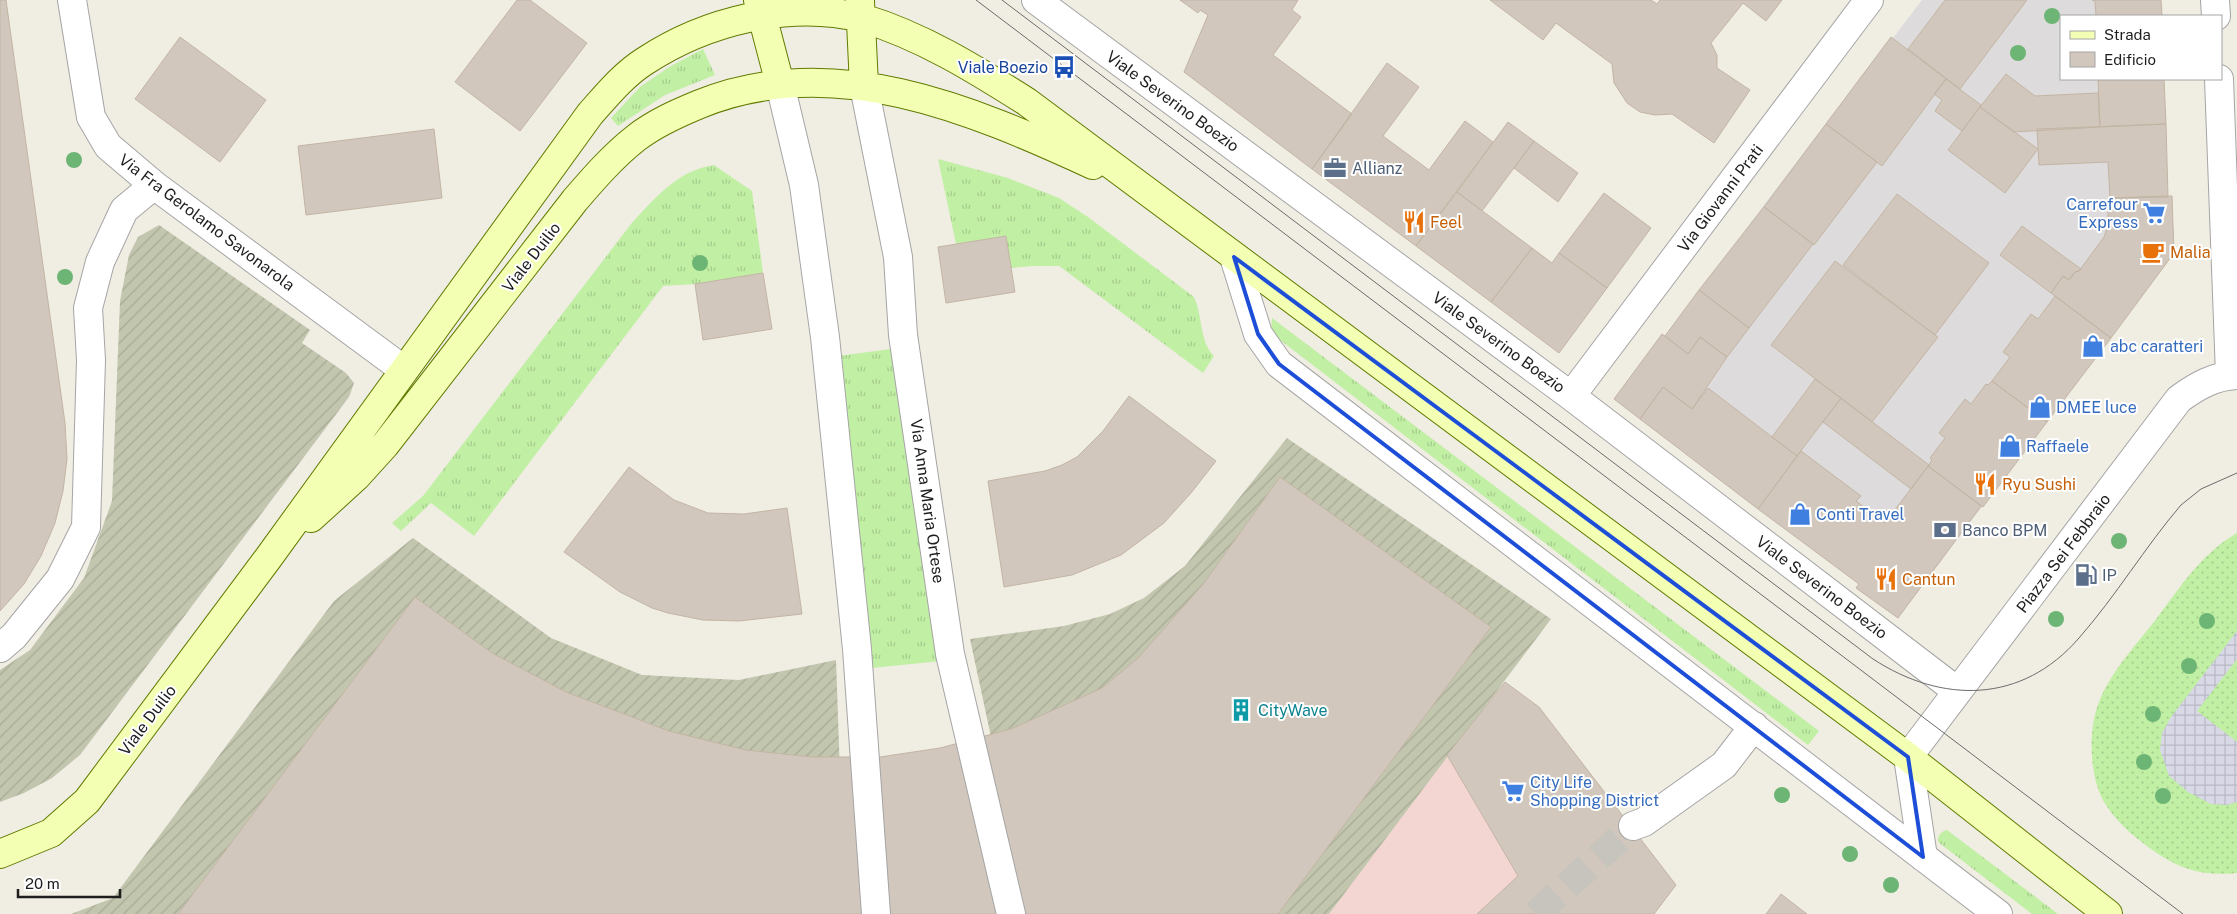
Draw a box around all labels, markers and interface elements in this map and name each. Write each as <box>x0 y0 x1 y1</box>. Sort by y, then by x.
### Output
legend <box>2060 15 2222 80</box>
text: Strada <box>2104 26 2151 43</box>
street label: Viale Severino Boezio <box>1103 47 1243 156</box>
text: Edificio <box>2104 51 2156 68</box>
bus stop icon: Viale Boezio <box>1051 54 1077 80</box>
place label: Viale Boezio <box>958 58 1048 77</box>
street label: Via Giovanni Prati <box>1674 141 1767 256</box>
street label: Via Fra Gerolamo Savonarola <box>115 150 298 295</box>
office icon: Allianz <box>1322 155 1348 181</box>
place label: Allianz <box>1352 159 1403 178</box>
place label: Carrefour Express <box>2066 195 2138 232</box>
supermarket icon: Carrefour Express <box>2141 200 2167 226</box>
restaurant icon: Feel <box>1401 209 1427 235</box>
place label: Feel <box>1430 213 1462 232</box>
street label: Viale Duilio <box>498 219 564 296</box>
cafe icon: Malia <box>2140 239 2166 265</box>
place label: Malia <box>2170 243 2211 262</box>
street label: Viale Severino Boezio <box>1429 288 1569 397</box>
shop icon: abc caratteri <box>2080 333 2106 359</box>
place label: abc caratteri <box>2110 337 2203 356</box>
shop icon: DMEE luce <box>2027 394 2053 420</box>
place label: DMEE luce <box>2056 398 2137 417</box>
street label: Via Anna Maria Ortese <box>907 418 948 584</box>
shop icon: Raffaele <box>1997 433 2023 459</box>
place label: Raffaele <box>2026 437 2089 456</box>
restaurant icon: Ryu Sushi <box>1972 471 1998 497</box>
place label: Ryu Sushi <box>2002 475 2076 494</box>
street label: Piazza Sei Febbraio <box>2012 490 2114 617</box>
shop icon: Conti Travel <box>1787 501 1813 527</box>
place label: Conti Travel <box>1816 505 1904 524</box>
bank icon: Banco BPM <box>1932 517 1958 543</box>
place label: Banco BPM <box>1962 521 2047 540</box>
street label: Viale Severino Boezio <box>1752 532 1891 643</box>
fuel station icon: IP <box>2073 562 2099 588</box>
restaurant icon: Cantun <box>1873 566 1899 592</box>
place label: IP <box>2102 566 2117 585</box>
place label: Cantun <box>1902 570 1955 589</box>
street label: Viale Duilio <box>115 681 180 759</box>
building icon: CityWave <box>1228 697 1254 723</box>
place label: CityWave <box>1258 701 1328 720</box>
place label: City Life Shopping District <box>1530 773 1659 810</box>
supermarket icon: City Life Shopping District <box>1500 778 1526 804</box>
scale bar <box>18 866 120 898</box>
text: 20 m <box>25 875 60 892</box>

